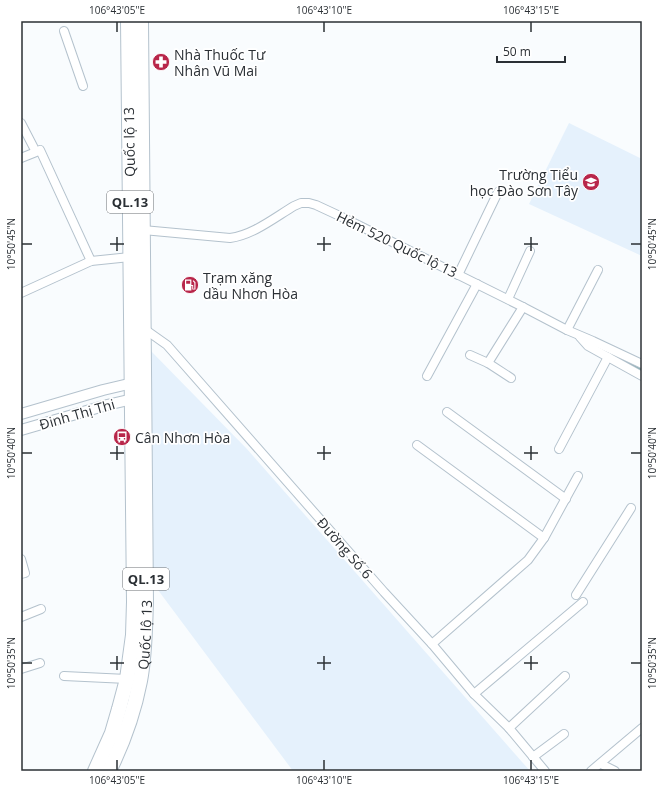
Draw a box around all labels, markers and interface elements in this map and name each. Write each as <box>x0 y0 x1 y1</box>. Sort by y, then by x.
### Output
text: 106°43'05"E <box>89 3 145 17</box>
text: 106°43'10"E <box>296 3 352 17</box>
text: 106°43'15"E <box>503 3 559 17</box>
scale bar <box>497 38 565 64</box>
text: 50 m <box>503 43 531 60</box>
place label: Nhà Thuốc Tư Nhân Vū Mai <box>174 45 266 80</box>
pharmacy icon: Nhà Thuốc Tư Nhân Vū Mai <box>151 52 171 72</box>
street label: Quốc lộ 13 <box>119 107 139 177</box>
place label: Trường Tiểu học Đào Sơn Tây <box>470 165 579 200</box>
school or university icon: Trường Tiểu học Đào Sơn Tây <box>581 172 601 192</box>
road number: QL.13 <box>107 191 153 213</box>
street label: Hẻm 520 Quốc lộ 13 <box>333 206 461 282</box>
text: 10°50'45"N <box>4 218 18 270</box>
text: 10°50'45"N <box>645 218 659 270</box>
place label: Trạm xăng dầu Nhơn Hòa <box>203 268 298 303</box>
fuel station icon: Trạm xăng dầu Nhơn Hòa <box>180 275 200 295</box>
street label: Đinh Thị Thi <box>37 394 117 434</box>
text: 10°50'40"N <box>4 427 18 479</box>
bus stop icon: Cân Nhơn Hòa <box>112 427 132 447</box>
text: 10°50'40"N <box>645 427 659 479</box>
place label: Cân Nhơn Hòa <box>135 428 230 447</box>
street label: Đường Số 6 <box>313 513 377 583</box>
road number: QL.13 <box>123 568 169 590</box>
street label: Quốc lộ 13 <box>133 599 156 671</box>
text: 10°50'35"N <box>4 637 18 689</box>
text: 10°50'35"N <box>645 637 659 689</box>
text: 106°43'05"E <box>89 773 145 787</box>
text: 106°43'10"E <box>296 773 352 787</box>
text: 106°43'15"E <box>503 773 559 787</box>

